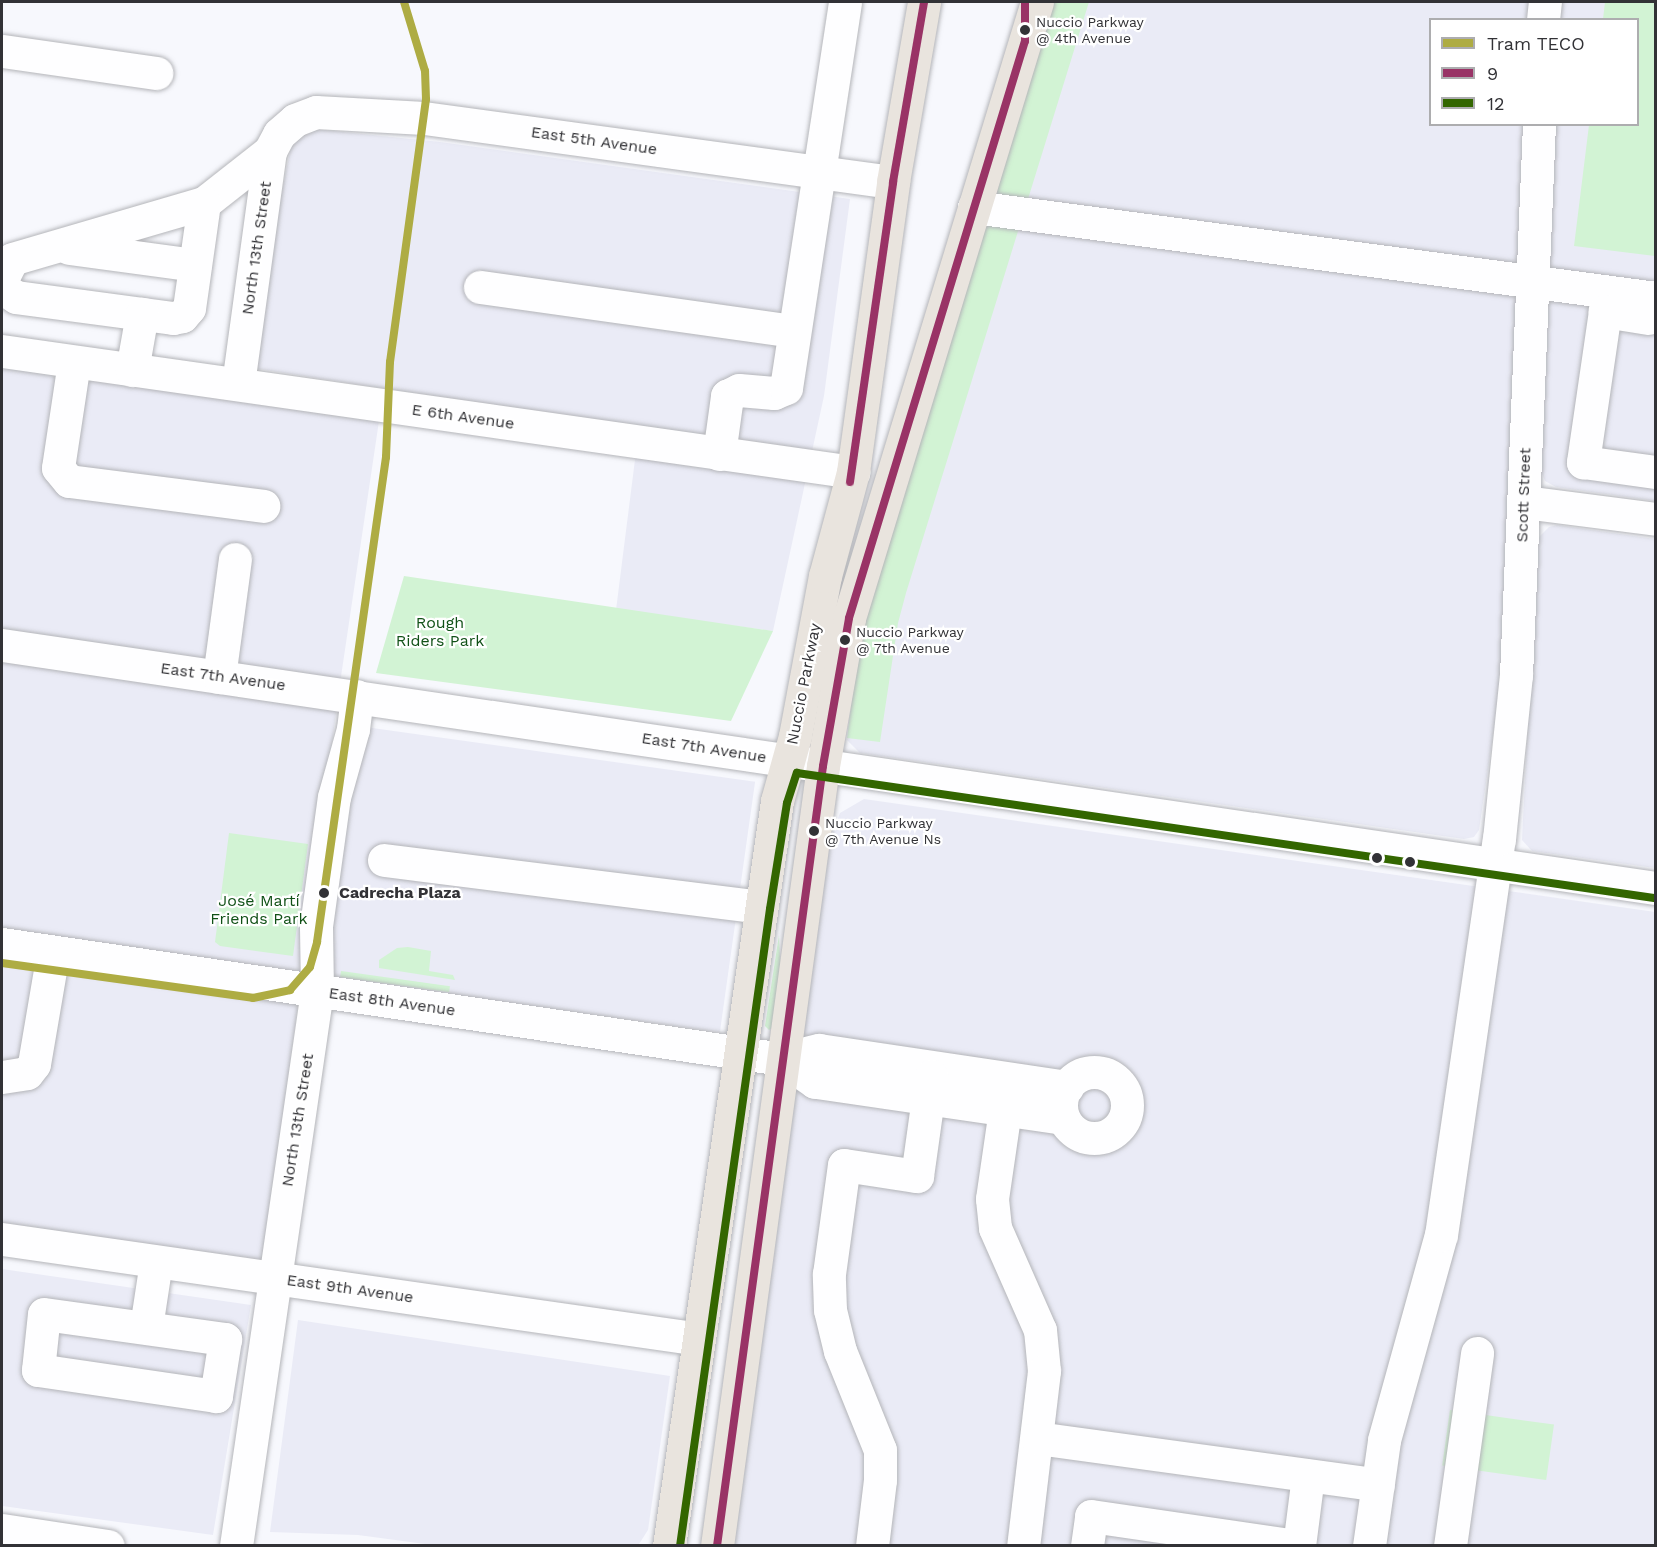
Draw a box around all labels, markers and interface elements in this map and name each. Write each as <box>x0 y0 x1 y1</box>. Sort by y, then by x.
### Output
place label: Nuccio Parkway @ 4th Avenue <box>1036 14 1144 46</box>
legend <box>1429 18 1639 126</box>
marker: Nuccio Parkway @ 4th Avenue <box>1019 24 1031 36</box>
text: Tram TECO <box>1487 33 1585 54</box>
text: 9 <box>1487 63 1498 84</box>
text: 12 <box>1487 93 1505 114</box>
street label: East 5th Avenue <box>529 123 659 159</box>
street label: North 13th Street <box>238 180 276 316</box>
street label: E 6th Avenue <box>410 400 516 434</box>
street label: Scott Street <box>1513 447 1535 543</box>
park label: Rough Riders Park <box>396 613 484 651</box>
street label: Nuccio Parkway <box>783 622 825 746</box>
place label: Nuccio Parkway @ 7th Avenue <box>856 624 964 656</box>
marker: Nuccio Parkway @ 7th Avenue <box>839 634 851 646</box>
street label: East 7th Avenue <box>159 659 287 695</box>
street label: East 7th Avenue <box>640 729 768 767</box>
place label: Nuccio Parkway @ 7th Avenue Ns <box>825 815 942 848</box>
marker: Nuccio Parkway @ 7th Avenue Ns <box>808 825 820 837</box>
unlabelled marker <box>1371 852 1383 864</box>
unlabelled marker <box>1404 856 1416 868</box>
marker: Cadrecha Plaza <box>314 883 334 903</box>
place label: Cadrecha Plaza <box>339 883 461 903</box>
park label: José Martí Friends Park <box>210 891 308 929</box>
street label: East 8th Avenue <box>327 984 457 1020</box>
street label: North 13th Street <box>278 1052 318 1188</box>
street label: East 9th Avenue <box>285 1271 415 1307</box>

